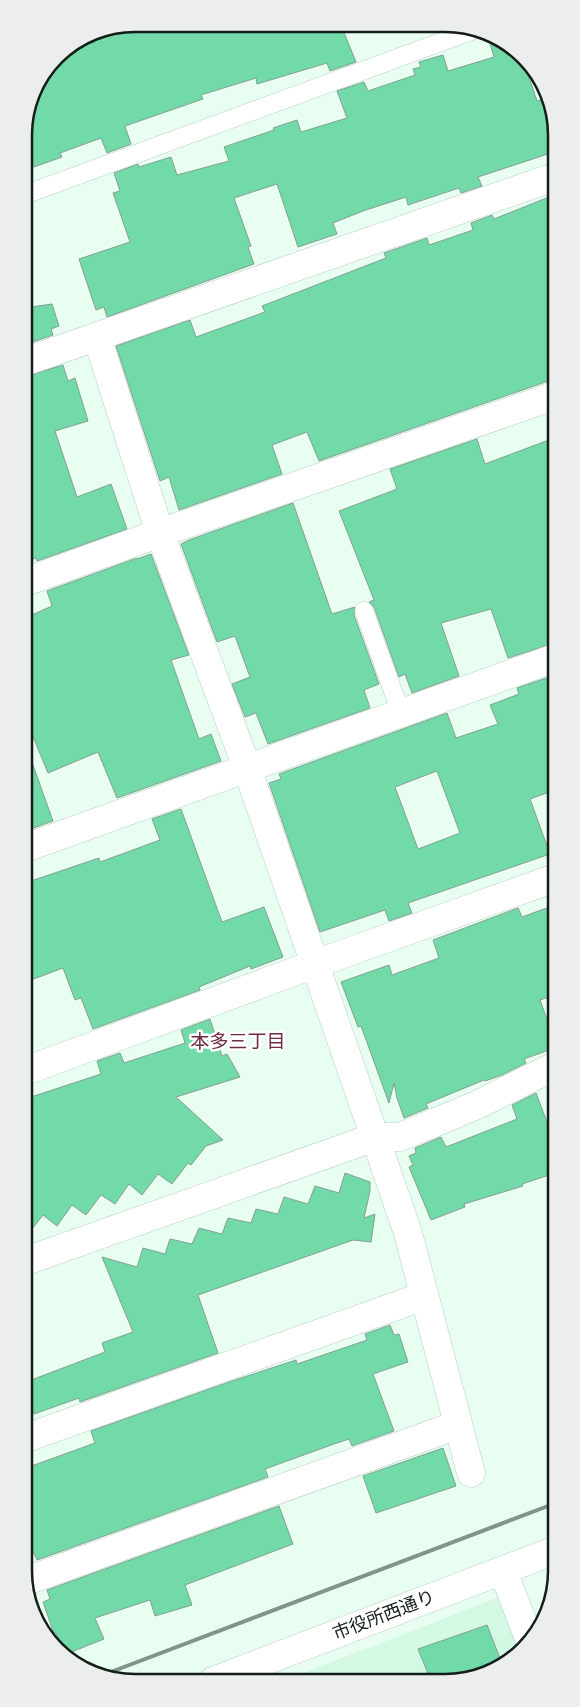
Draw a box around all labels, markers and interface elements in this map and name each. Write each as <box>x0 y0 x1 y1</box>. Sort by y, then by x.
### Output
district label: 本多三丁目 <box>190 1032 286 1052</box>
street label: 市役所西通り <box>330 1587 438 1644</box>

